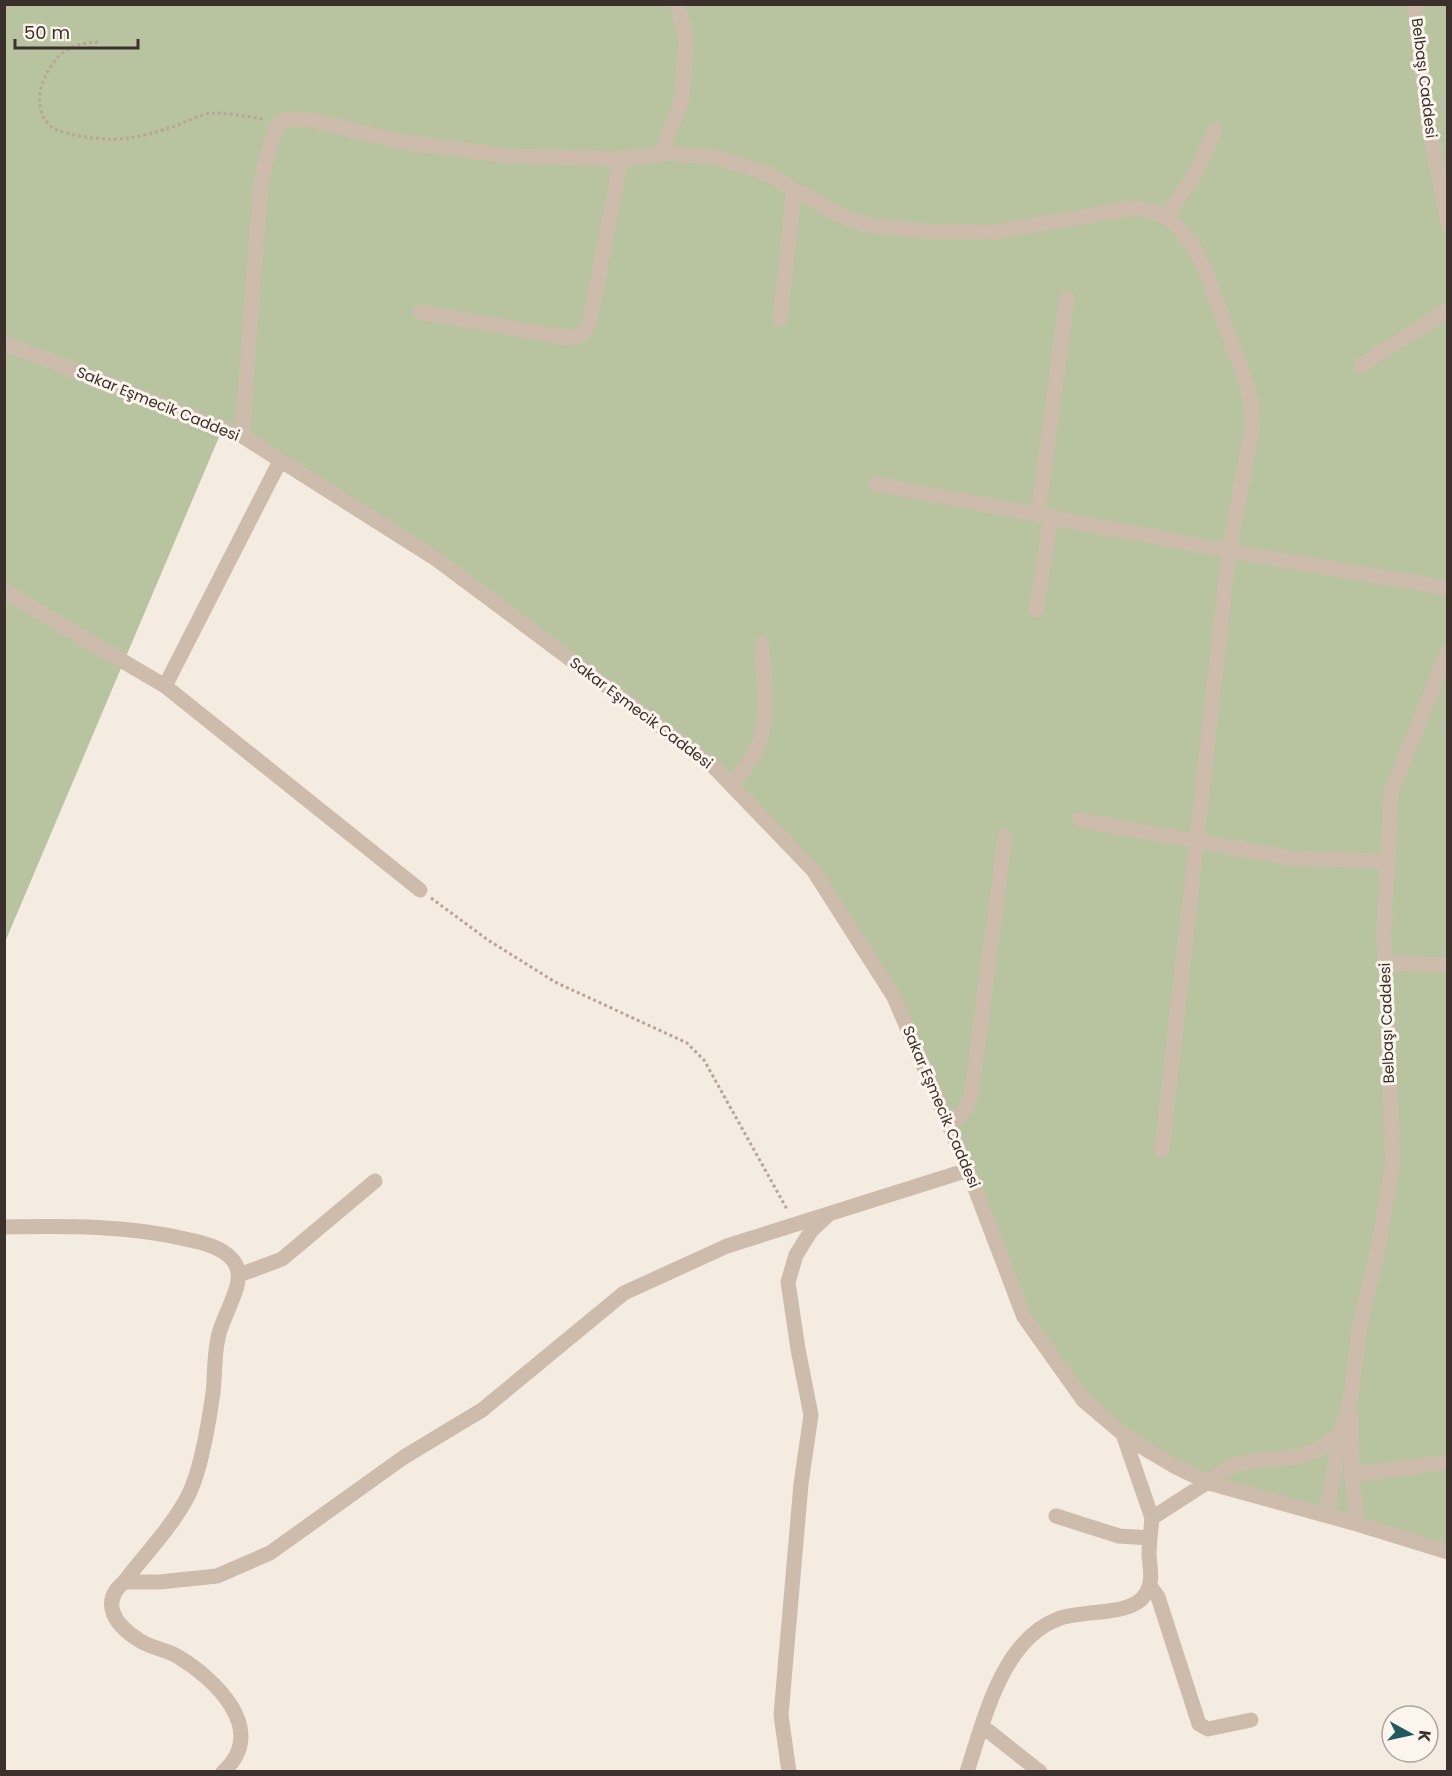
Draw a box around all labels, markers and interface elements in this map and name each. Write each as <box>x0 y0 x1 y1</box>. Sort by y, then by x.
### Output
scale bar <box>15 12 138 50</box>
street label: Belbaşı Caddesi <box>1407 17 1442 139</box>
text: 50 m <box>24 20 70 45</box>
street label: Sakar Eşmecik Caddesi <box>74 361 243 446</box>
street label: Sakar Eşmecik Caddesi <box>565 652 717 773</box>
street label: Belbaşı Caddesi <box>1374 962 1399 1084</box>
street label: Sakar Eşmecik Caddesi <box>898 1023 985 1191</box>
north arrow <box>1380 1704 1440 1764</box>
text: K <box>1412 1729 1437 1743</box>

